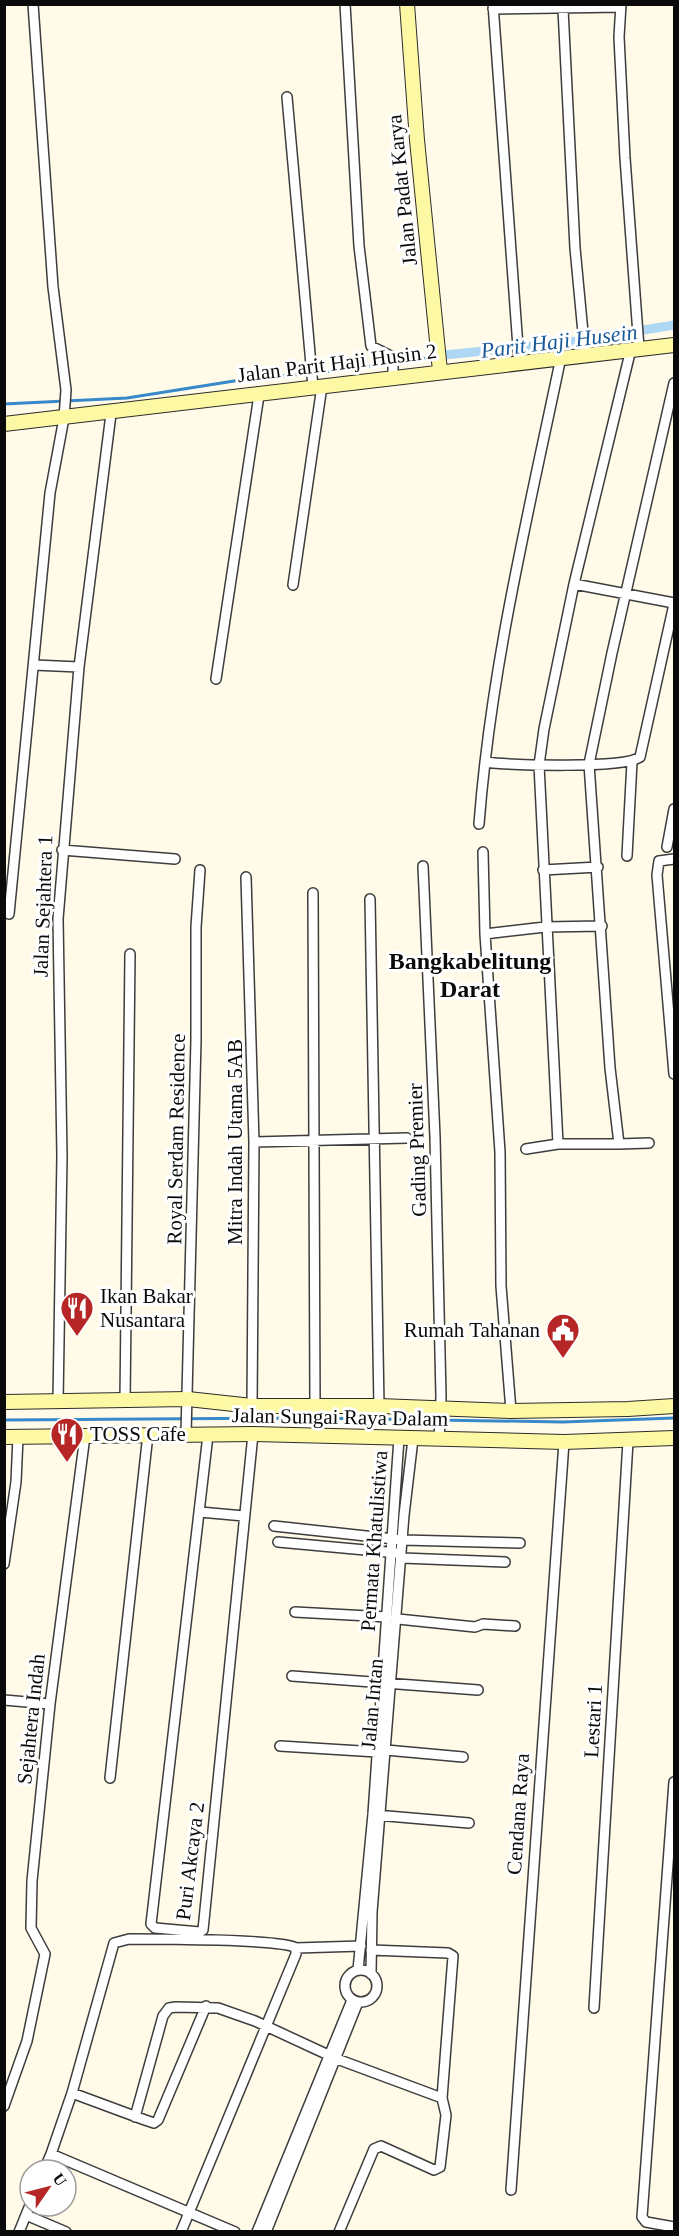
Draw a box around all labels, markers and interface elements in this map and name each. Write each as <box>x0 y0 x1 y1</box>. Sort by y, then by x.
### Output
street label: Jalan Padat Karya <box>382 113 422 267</box>
water label: Parit Haji Husein <box>478 319 639 363</box>
street label: Jalan Parit Haji Husin 2 <box>236 339 438 387</box>
street label: Jalan Sejahtera 1 <box>29 834 57 978</box>
district label: Bangkabelitung Darat <box>389 948 551 1002</box>
street label: Royal Serdam Residence <box>162 1033 190 1245</box>
street label: Mitra Indah Utama 5AB <box>223 1039 247 1245</box>
street label: Gading Premier <box>403 1083 431 1217</box>
place label: Ikan Bakar Nusantara <box>100 1284 193 1332</box>
restaurant icon: Ikan Bakar Nusantara <box>59 1290 95 1337</box>
public building icon: Rumah Tahanan <box>545 1312 581 1359</box>
place label: Rumah Tahanan <box>404 1318 540 1342</box>
street label: Jalan Sungai Raya Dalam <box>232 1403 448 1431</box>
restaurant icon: TOSS Cafe <box>49 1416 85 1463</box>
place label: TOSS Cafe <box>90 1422 186 1446</box>
street label: Permata Khatulistiwa <box>356 1449 392 1632</box>
street label: Sejahtera Indah <box>12 1652 50 1785</box>
street label: Jalan Intan <box>356 1657 388 1751</box>
street label: Lestari 1 <box>579 1683 607 1759</box>
street label: Cendana Raya <box>502 1752 534 1876</box>
street label: Puri Akcaya 2 <box>171 1800 209 1922</box>
north arrow <box>18 2158 78 2218</box>
text: U <box>50 2170 70 2190</box>

